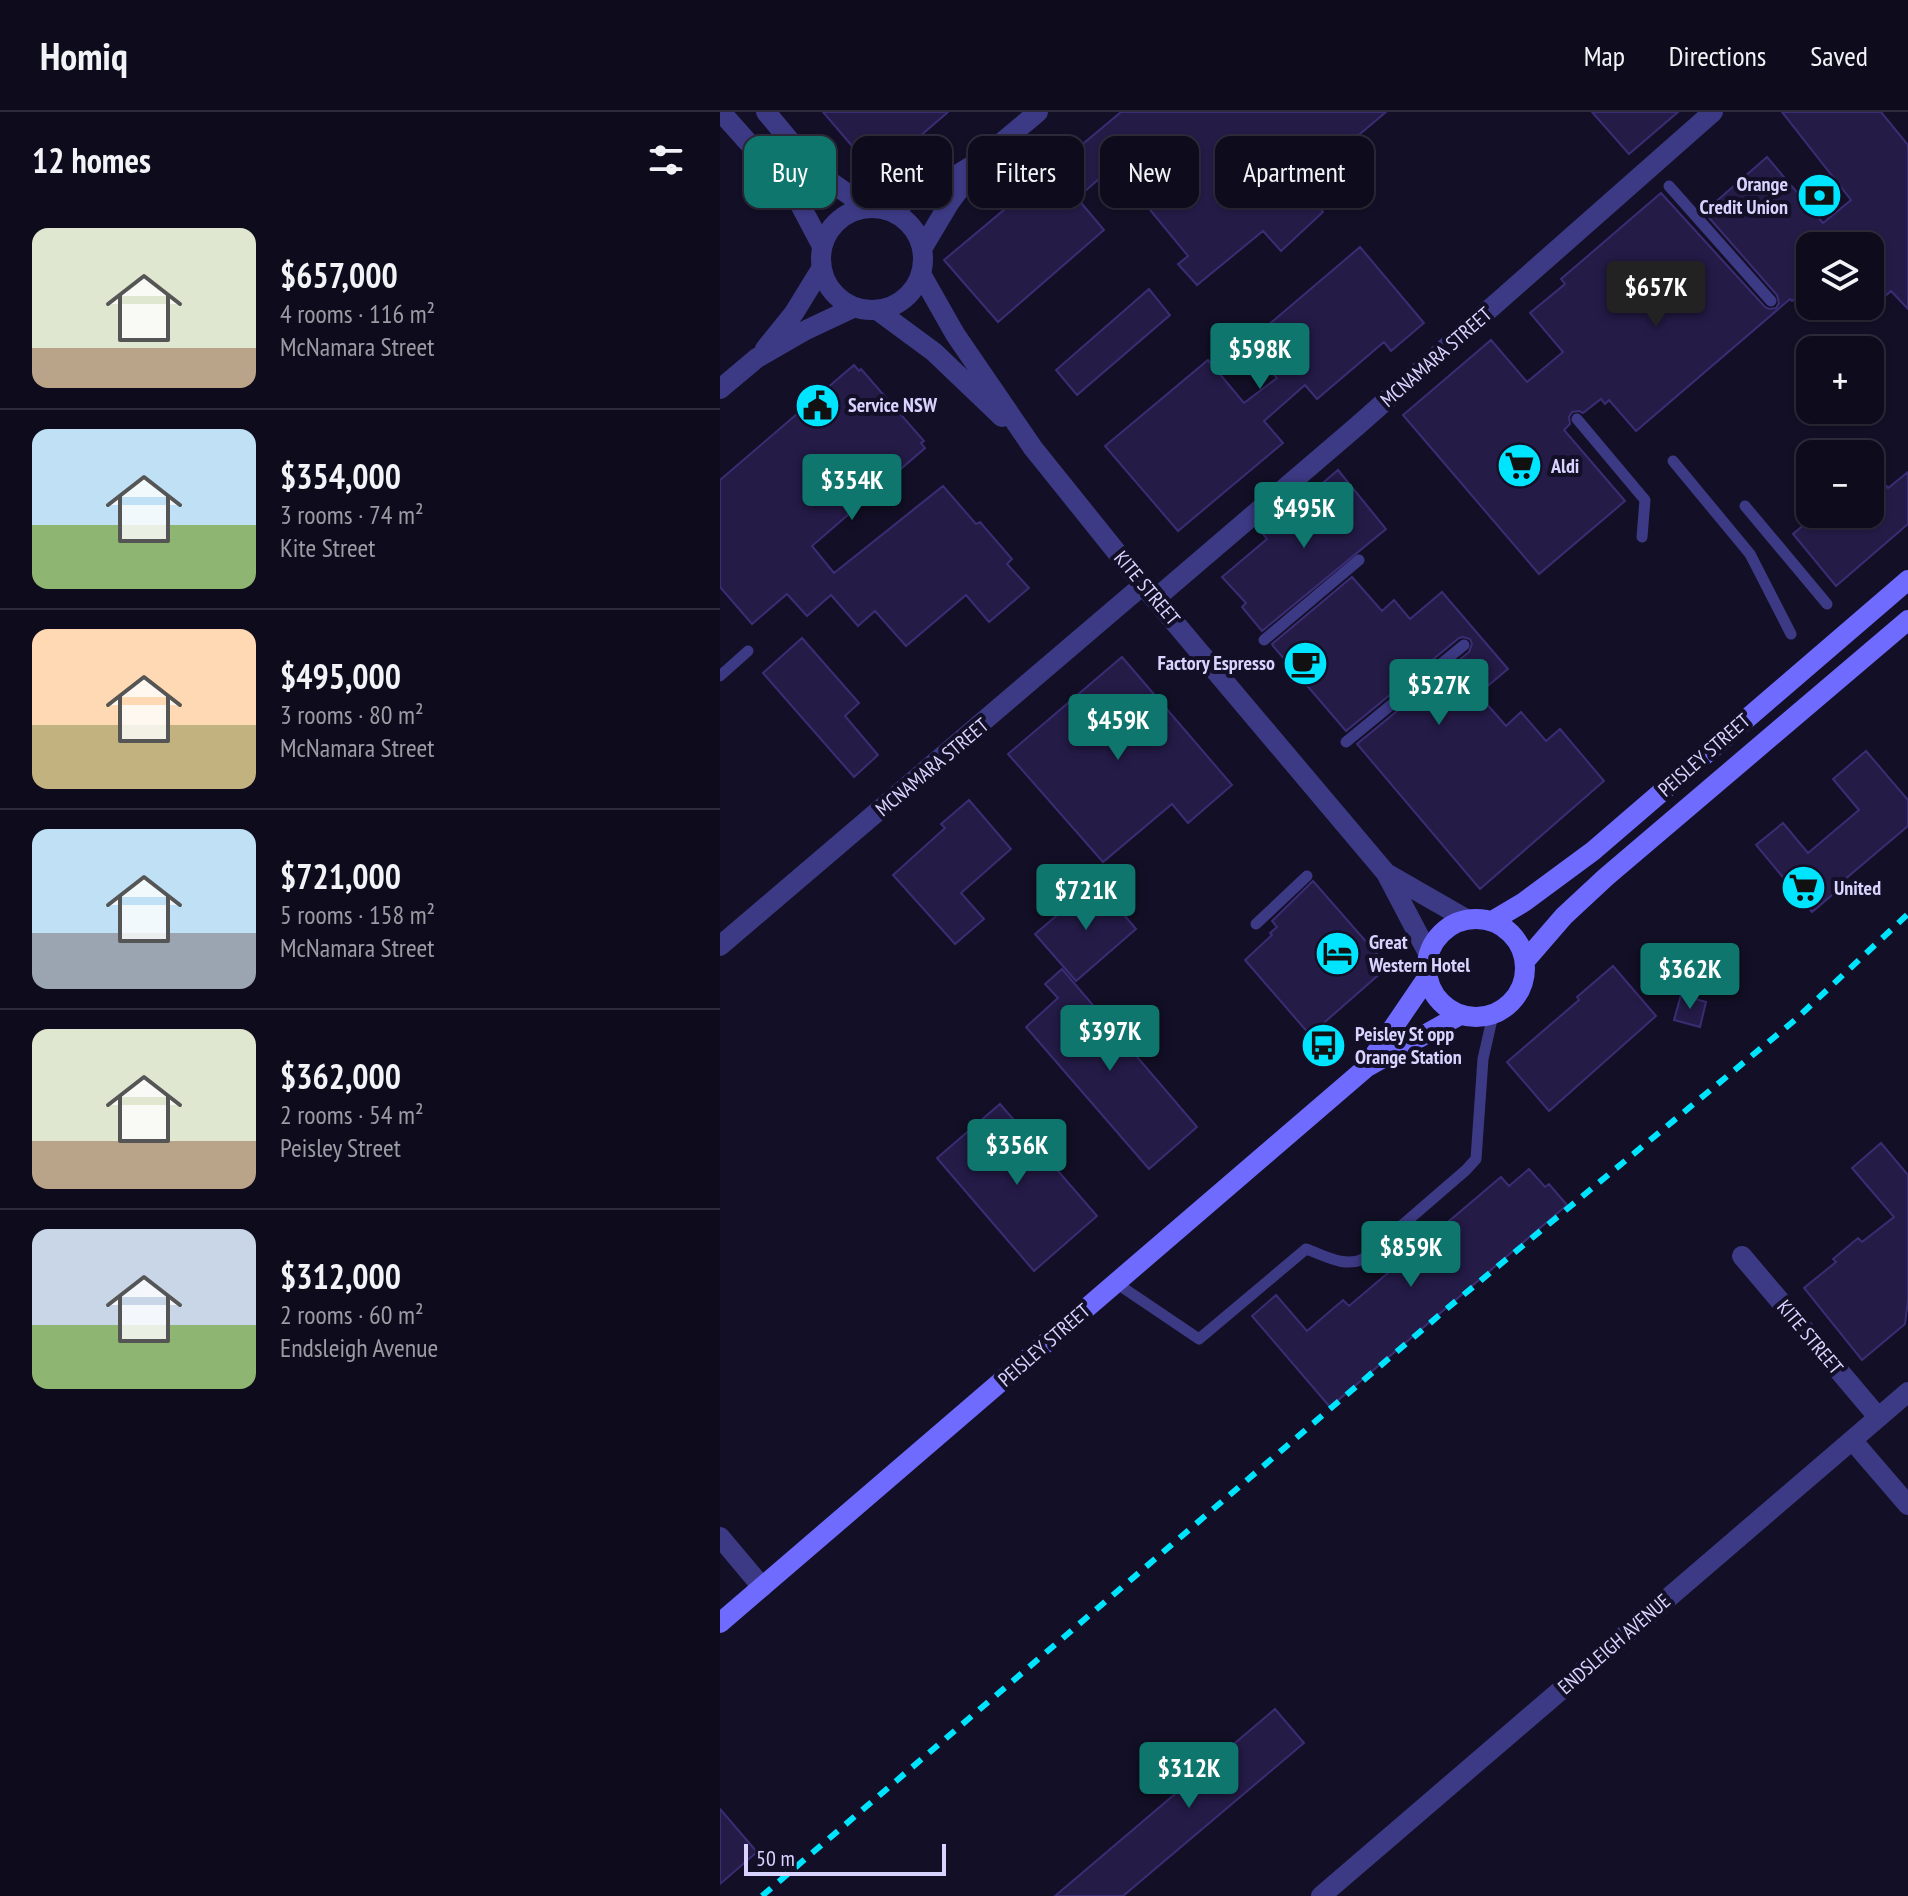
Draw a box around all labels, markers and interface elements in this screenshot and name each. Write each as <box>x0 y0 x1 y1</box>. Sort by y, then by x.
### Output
text: Homiq <box>40 31 128 80</box>
text: Map <box>1584 37 1625 74</box>
text: Directions <box>1669 37 1766 74</box>
text: Saved <box>1810 37 1868 74</box>
chip: Buy <box>744 136 836 208</box>
chip: Rent <box>852 136 952 208</box>
chip: Filters <box>968 136 1084 208</box>
chip: New <box>1100 136 1199 208</box>
chip: Apartment <box>1215 136 1374 208</box>
text: 12 homes <box>32 138 151 182</box>
icon: filters <box>644 138 688 182</box>
place label: Orange Credit Union <box>1700 171 1788 220</box>
bank icon: Orange Credit Union <box>1795 172 1843 220</box>
map controls <box>1796 232 1884 528</box>
button: layers <box>1796 232 1884 320</box>
text: $657,000 <box>280 253 398 297</box>
icon: home <box>96 260 192 356</box>
pin: $657K <box>1600 261 1712 329</box>
text: $657K <box>1624 270 1688 303</box>
text: 4 rooms · 116 m² <box>280 297 435 330</box>
street label: MCNAMARA STREET <box>1375 301 1497 413</box>
pin: $598K <box>1204 323 1316 391</box>
text: McNamara Street <box>280 330 434 363</box>
text: $598K <box>1228 332 1292 365</box>
button: + <box>1796 336 1884 424</box>
public building icon: Service NSW <box>793 381 841 429</box>
place label: Service NSW <box>848 392 938 418</box>
button: − <box>1796 440 1884 528</box>
supermarket icon: Aldi <box>1496 442 1544 490</box>
place label: Aldi <box>1550 453 1579 479</box>
text: $354,000 <box>280 454 401 498</box>
pin: $354K <box>796 454 908 522</box>
icon: home <box>96 461 192 557</box>
text: $354K <box>820 463 884 496</box>
pin: $495K <box>1248 482 1360 550</box>
text: $495K <box>1272 491 1336 524</box>
text: 3 rooms · 74 m² <box>280 498 424 531</box>
text: Kite Street <box>280 531 375 564</box>
street label: KITE STREET <box>1108 545 1186 631</box>
cafe icon: Factory Espresso <box>1282 639 1330 687</box>
place label: Factory Espresso <box>1157 650 1275 676</box>
text: $495,000 <box>280 654 401 698</box>
pin: $527K <box>1383 659 1495 727</box>
icon: home <box>96 661 192 757</box>
text: $527K <box>1407 668 1471 701</box>
pin: $459K <box>1062 694 1174 762</box>
text: 3 rooms · 80 m² <box>280 698 424 731</box>
text: $459K <box>1086 703 1150 736</box>
street label: PEISLEY STREET <box>1653 708 1756 802</box>
street label: MCNAMARA STREET <box>870 712 994 822</box>
text: McNamara Street <box>280 731 434 764</box>
text: $721,000 <box>280 854 401 898</box>
icon: home <box>96 861 192 957</box>
pin: $721K <box>1030 864 1142 932</box>
supermarket icon: United <box>1779 864 1827 912</box>
text: $721K <box>1054 873 1118 906</box>
place label: United <box>1834 875 1881 901</box>
text: 5 rooms · 158 m² <box>280 898 435 931</box>
hotel icon: Great Western Hotel <box>1314 929 1362 977</box>
place label: Great Western Hotel <box>1368 929 1470 978</box>
text: McNamara Street <box>280 931 434 964</box>
pin: $362K <box>1634 943 1746 1011</box>
text: $362K <box>1658 952 1722 985</box>
pin: $397K <box>1054 1005 1166 1073</box>
text: $397K <box>1078 1014 1142 1047</box>
place label: Peisley St opp Orange Station <box>1355 1021 1462 1070</box>
bus stop icon: Peisley St opp Orange Station <box>1300 1022 1348 1070</box>
text: $362,000 <box>280 1054 401 1098</box>
icon: home <box>96 1061 192 1157</box>
text: 2 rooms · 54 m² <box>280 1098 424 1131</box>
pin: $356K <box>961 1119 1073 1187</box>
text: $356K <box>985 1128 1049 1161</box>
text: Peisley Street <box>280 1131 401 1164</box>
pin: $859K <box>1355 1221 1467 1289</box>
text: $859K <box>1379 1230 1443 1263</box>
text: $312,000 <box>280 1254 401 1298</box>
icon: home <box>96 1261 192 1357</box>
street label: KITE STREET <box>1771 1294 1849 1380</box>
text: 2 rooms · 60 m² <box>280 1298 424 1331</box>
street label: PEISLEY STREET <box>993 1298 1096 1392</box>
text: Endsleigh Avenue <box>280 1331 438 1364</box>
street label: ENDSLEIGH AVENUE <box>1552 1588 1676 1700</box>
pin: $312K <box>1133 1742 1245 1810</box>
text: $312K <box>1157 1751 1221 1784</box>
scale bar <box>744 1840 946 1876</box>
text: 50 m <box>756 1844 795 1872</box>

